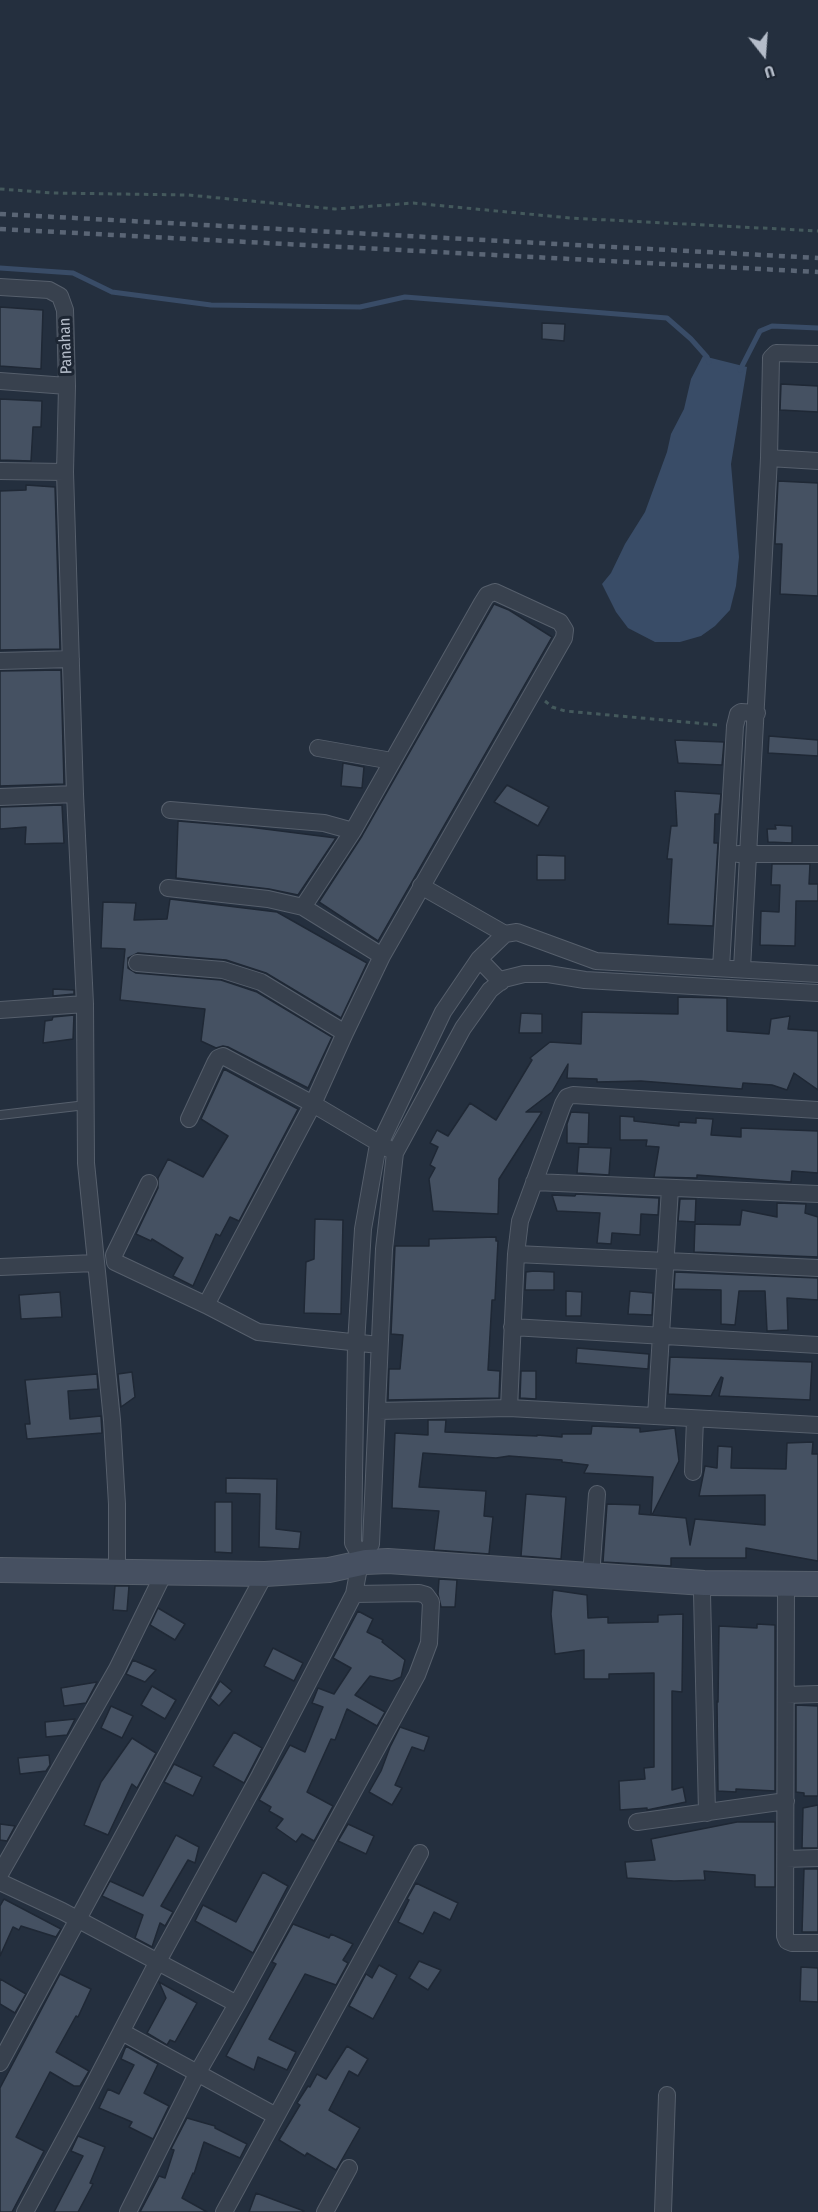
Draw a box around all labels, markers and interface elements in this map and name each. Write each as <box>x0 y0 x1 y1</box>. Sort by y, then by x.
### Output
north arrow <box>734 24 794 84</box>
text: U <box>762 61 777 82</box>
street label: Panahan <box>55 318 77 374</box>

